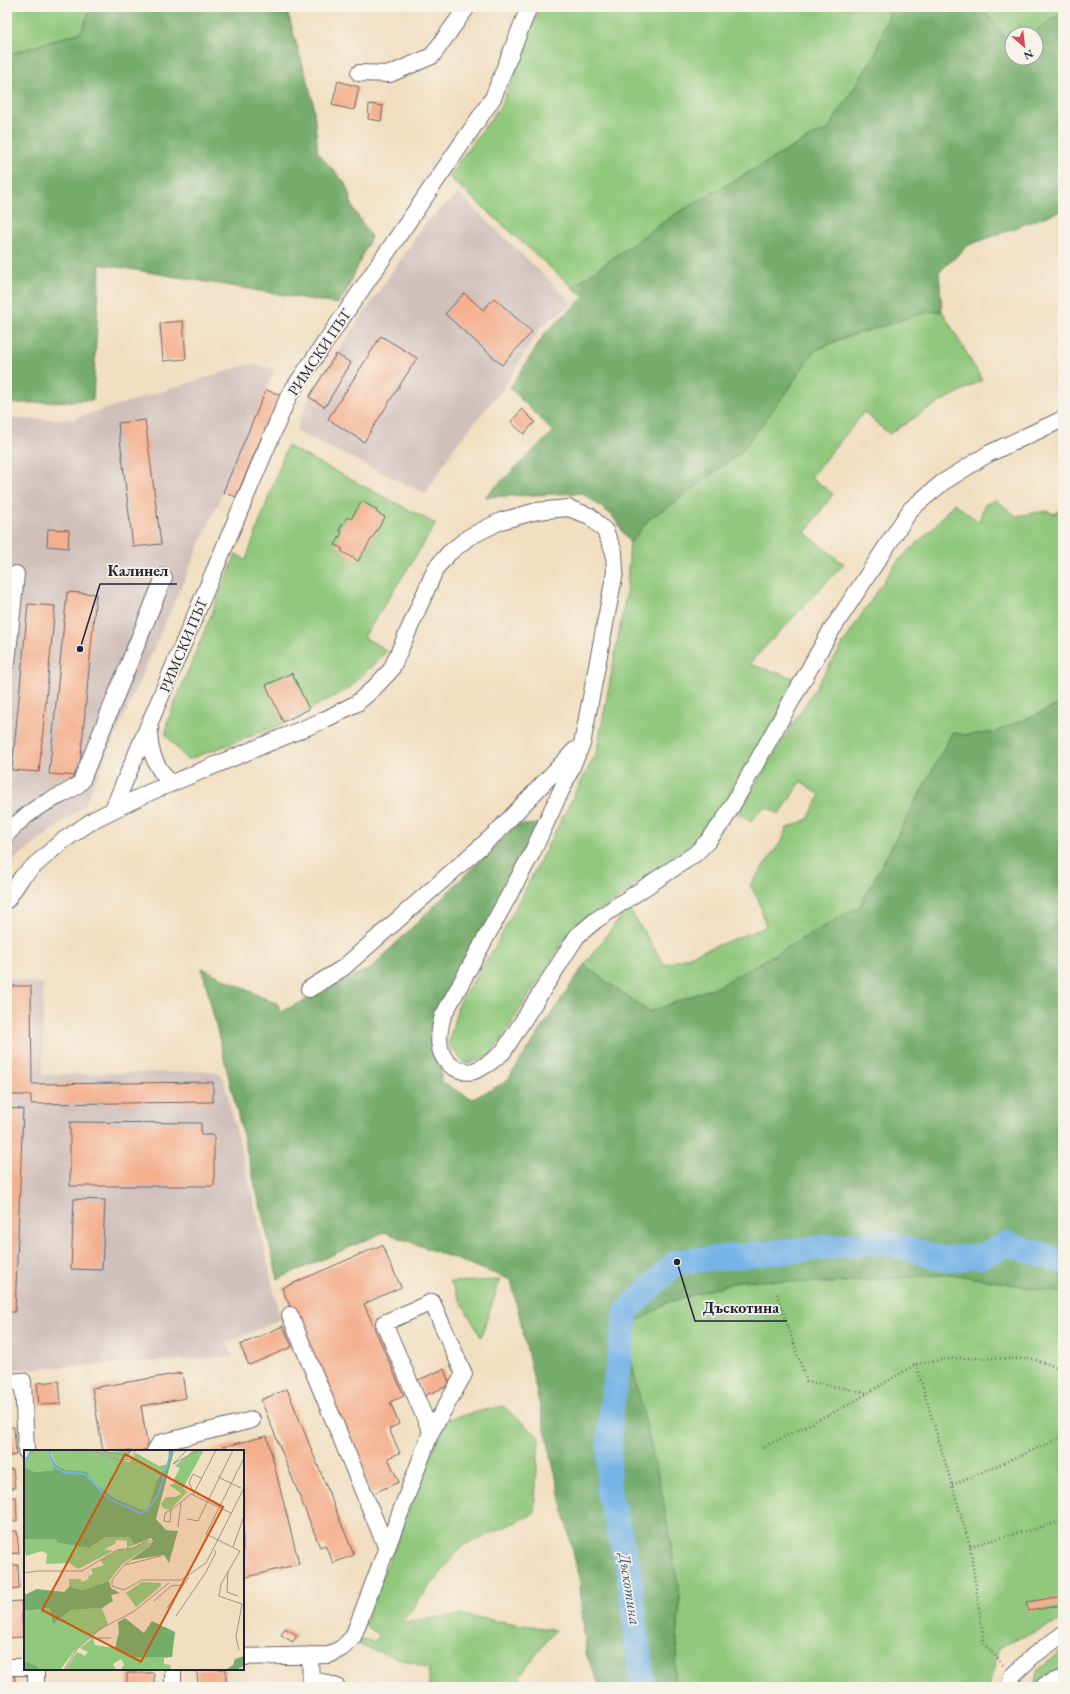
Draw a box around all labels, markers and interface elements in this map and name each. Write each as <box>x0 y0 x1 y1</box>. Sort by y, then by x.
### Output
north arrow <box>1004 26 1044 66</box>
text: N <box>1021 47 1036 63</box>
street label: РИМСКИ ПЪТ <box>283 304 356 399</box>
callout: Калинел <box>100 556 177 584</box>
text: Калинел <box>108 560 169 581</box>
street label: РИМСКИ ПЪТ <box>155 594 212 695</box>
callout: Дъскотина <box>695 1293 787 1321</box>
text: Дъскотина <box>703 1297 780 1318</box>
inset map <box>24 1450 244 1670</box>
water label: Дъскотина <box>614 1550 646 1627</box>

